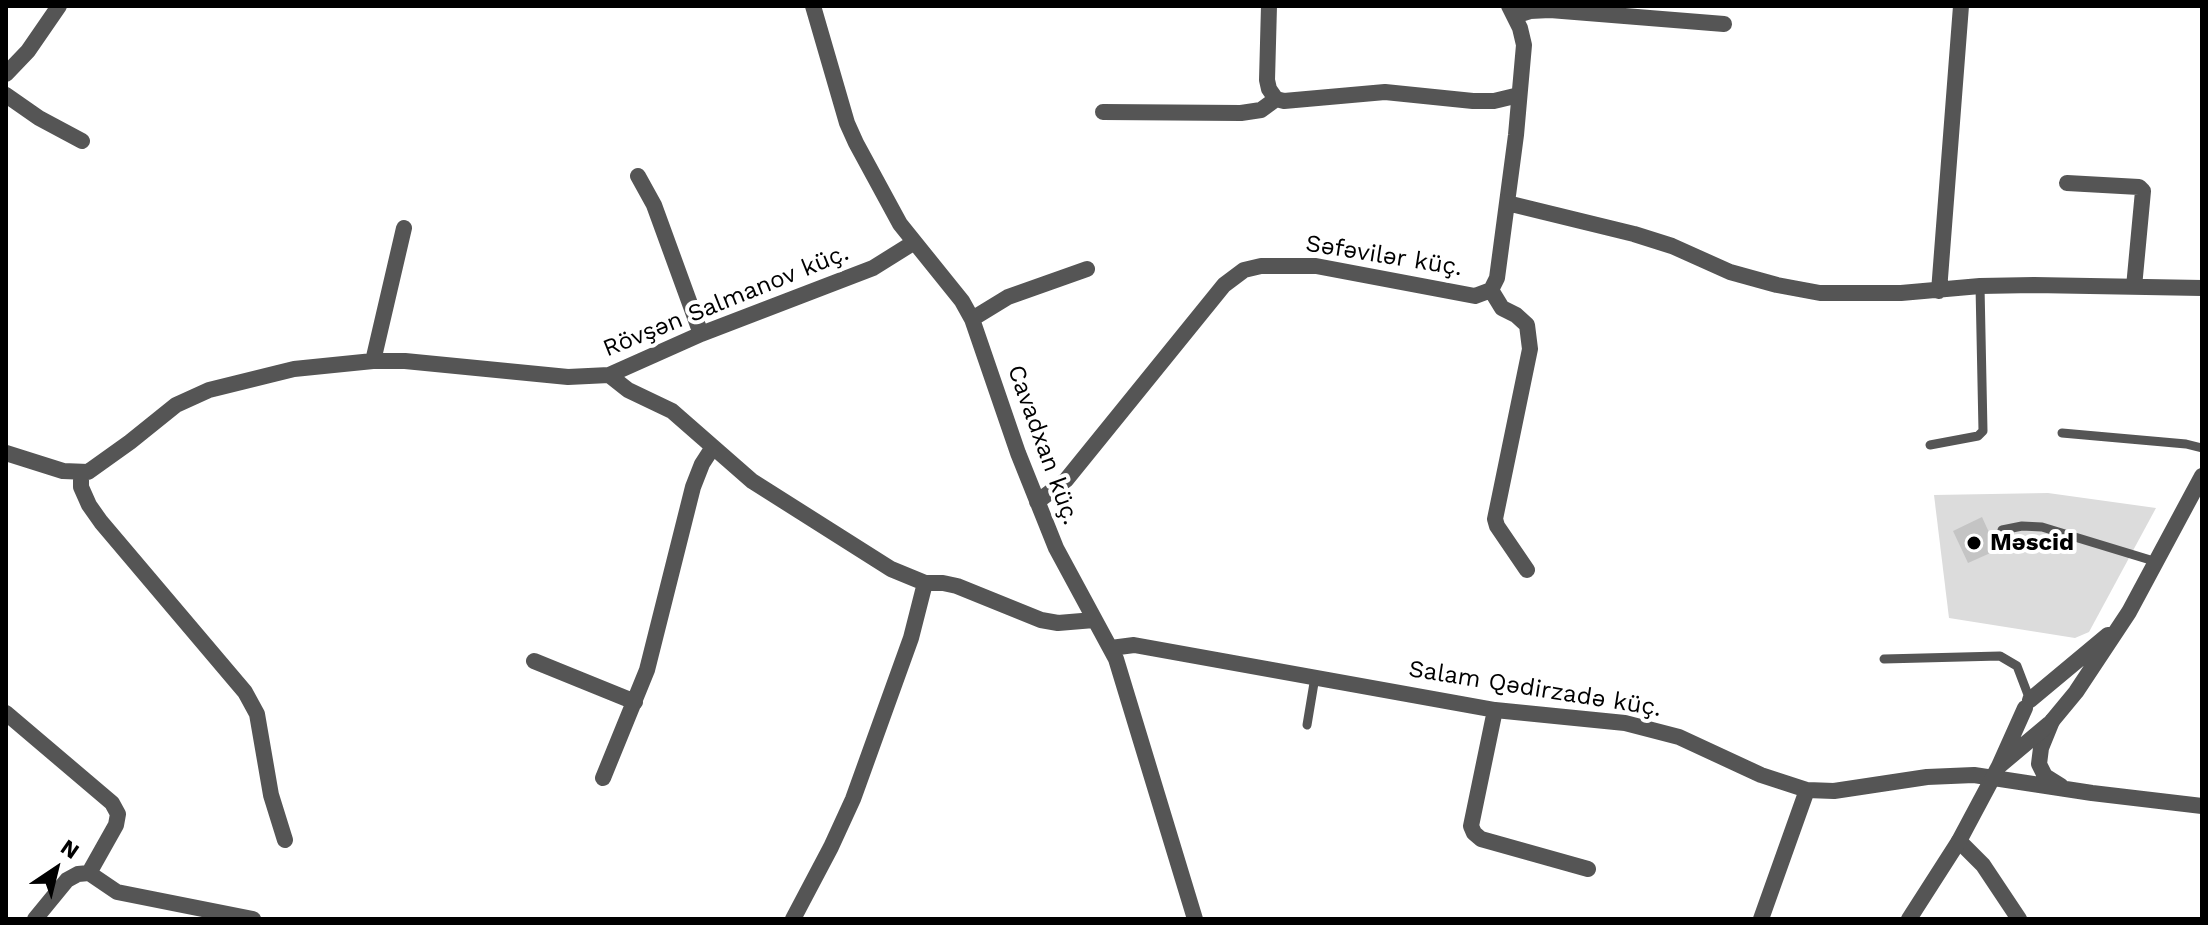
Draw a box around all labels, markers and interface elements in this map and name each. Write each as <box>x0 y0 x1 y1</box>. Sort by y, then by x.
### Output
street label: Səfəvilər küç. <box>1304 229 1464 283</box>
street label: Rövşən Salmanov küç. <box>599 239 853 363</box>
street label: Cavadxan küç. <box>1001 361 1085 529</box>
place label: Məscid <box>1990 529 2074 557</box>
marker: Məscid <box>1965 534 1983 552</box>
street label: Salam Qədirzadə küç. <box>1407 655 1663 723</box>
north arrow <box>16 829 96 909</box>
text: N <box>56 834 84 864</box>

